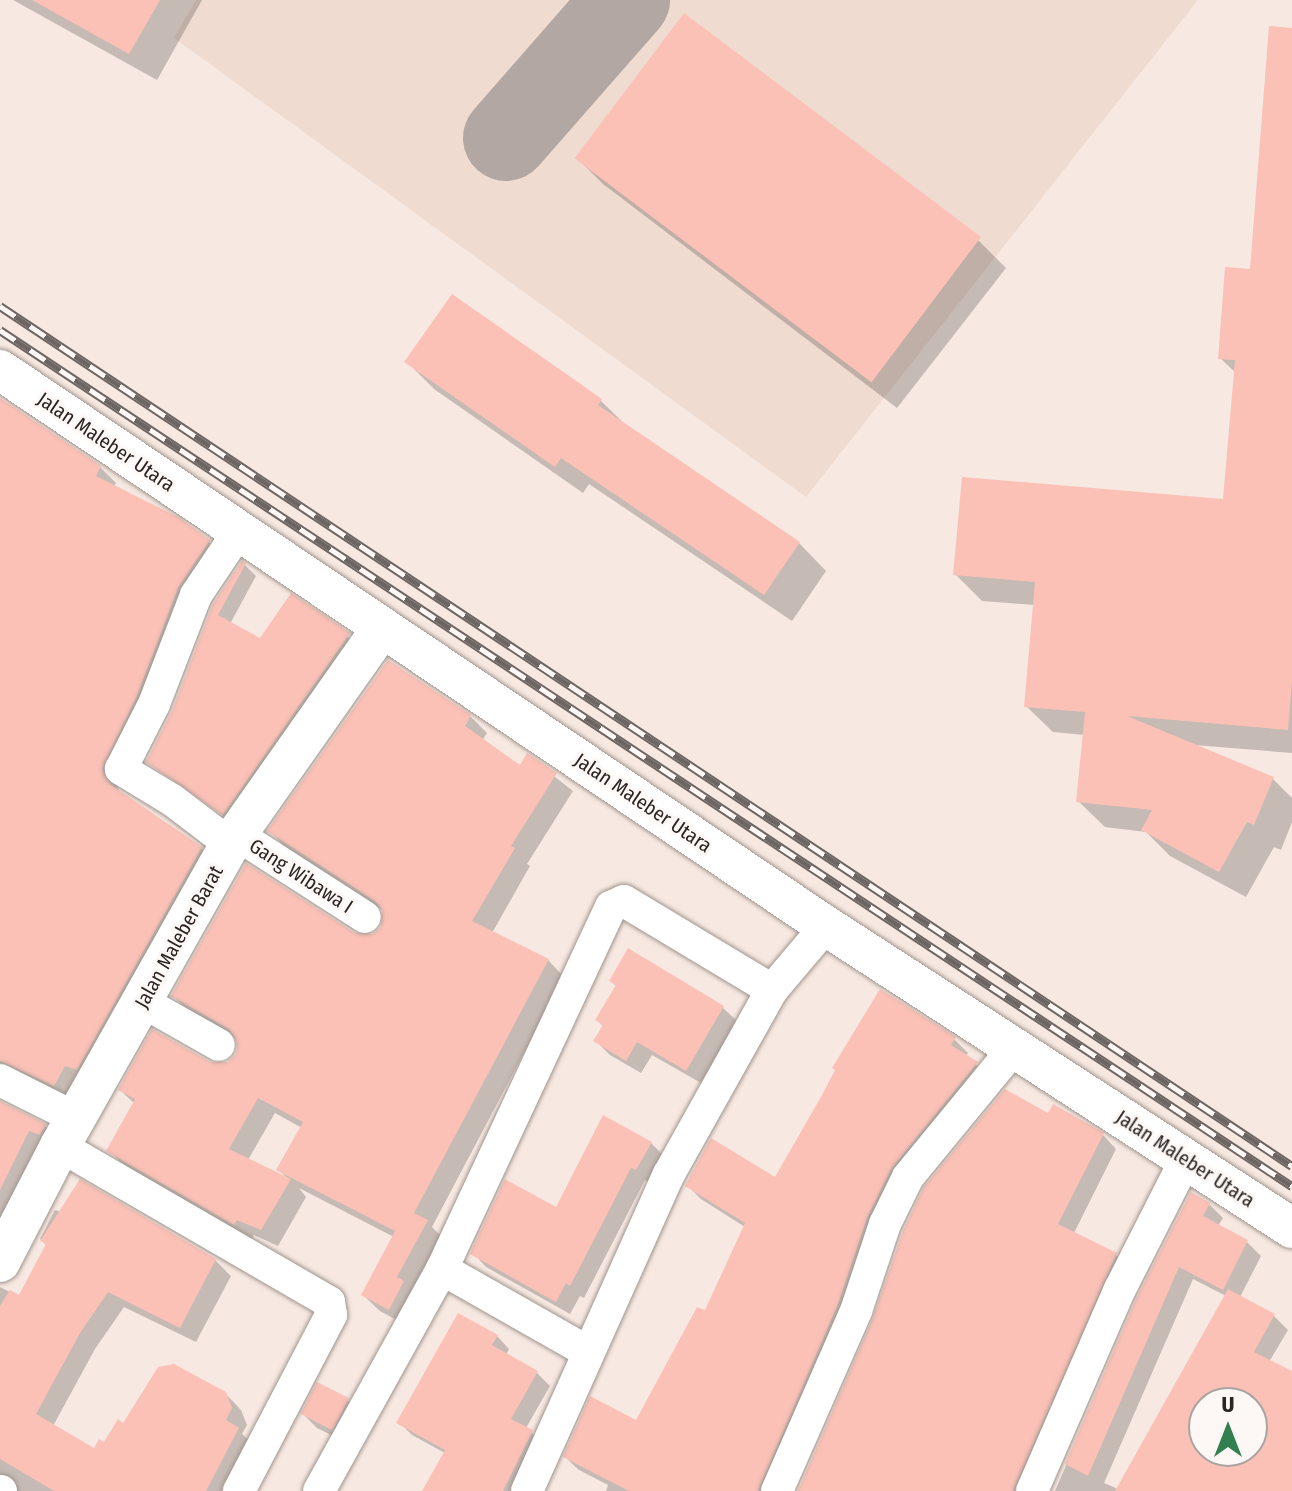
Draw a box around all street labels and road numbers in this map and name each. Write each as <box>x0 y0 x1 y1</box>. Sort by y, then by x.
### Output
street label: Jalan Maleber Utara <box>33 387 179 497</box>
street label: Jalan Maleber Utara <box>570 748 716 858</box>
street label: Gang Wibawa I <box>245 834 357 918</box>
street label: Jalan Maleber Barat <box>130 861 228 1013</box>
street label: Jalan Maleber Utara <box>1111 1105 1259 1213</box>

